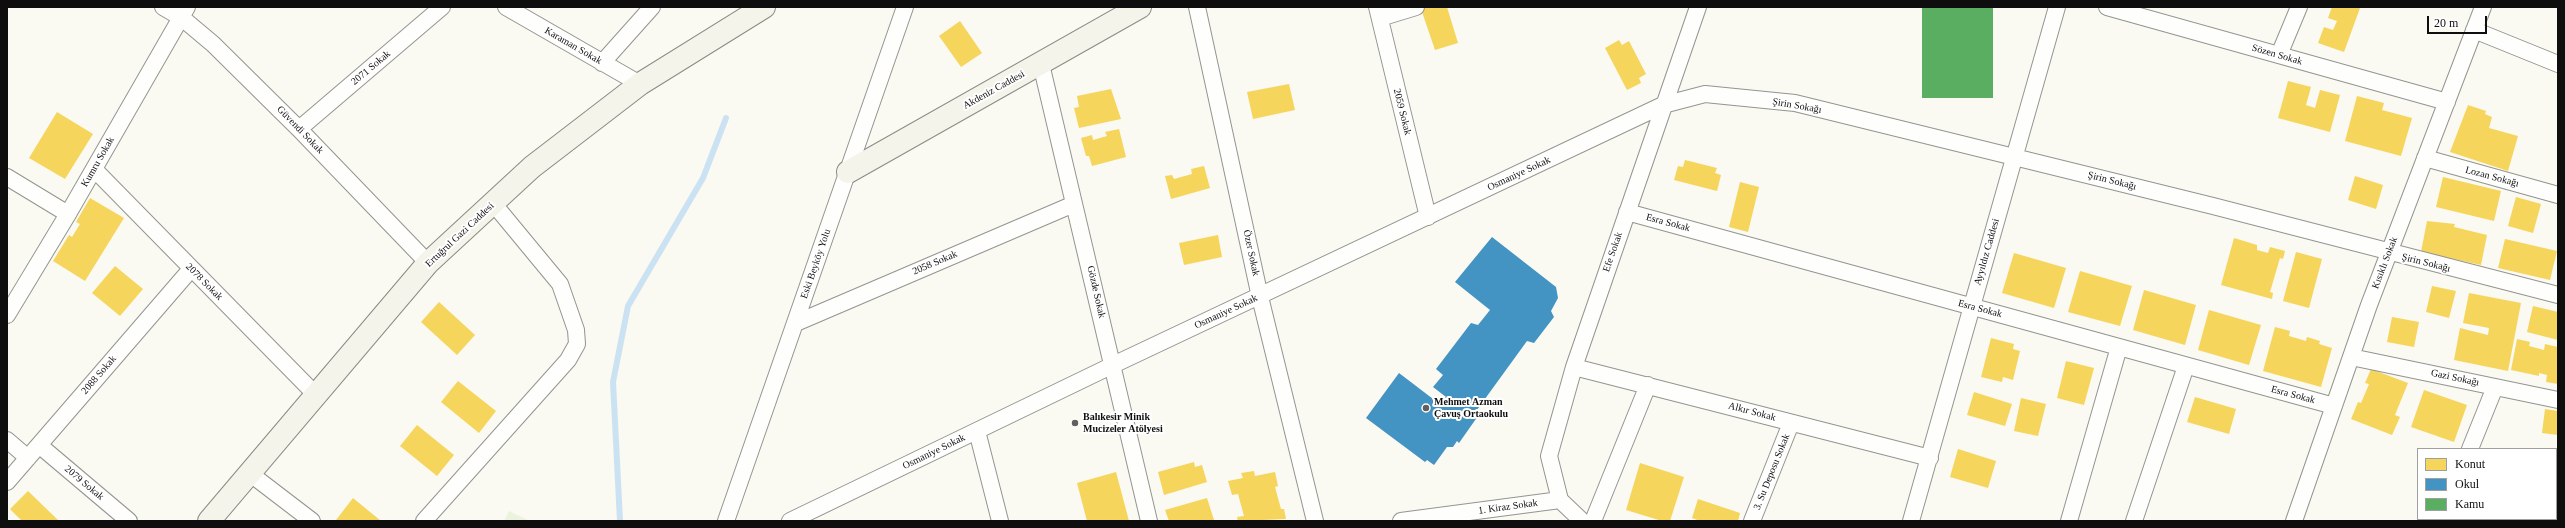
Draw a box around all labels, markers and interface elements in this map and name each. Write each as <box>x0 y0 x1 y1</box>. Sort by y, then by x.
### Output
scale bar <box>2429 8 2489 34</box>
text: 20 m <box>2434 16 2458 30</box>
street label: Karaman Sokak <box>542 25 604 67</box>
street label: Sözen Sokak <box>2250 42 2304 68</box>
street label: 2071 Sokak <box>349 48 393 88</box>
street label: Akdeniz Caddesi <box>961 68 1027 112</box>
street label: 2059 Sokak <box>1390 88 1414 136</box>
street label: Şirin Sokağı <box>1771 96 1823 116</box>
street label: Güvendi Sokak <box>274 104 326 156</box>
street label: Kumru Sokak <box>79 135 117 189</box>
street label: Osmaniye Sokak <box>1486 154 1552 194</box>
street label: Lozan Sokağı <box>2464 164 2520 190</box>
street label: Şirin Sokağı <box>2086 169 2138 193</box>
street label: Ertuğrul Gazi Caddesi <box>423 200 497 270</box>
street label: Esra Sokak <box>1645 211 1691 235</box>
street label: Ayyıldız Caddesi <box>1972 217 2002 287</box>
street label: Eski Beyköy Yolu <box>798 228 834 300</box>
street label: Özer Sokak <box>1240 229 1262 277</box>
street label: Efe Sokak <box>1601 230 1625 274</box>
street label: Kısıklı Sokak <box>2370 235 2400 291</box>
street label: 2058 Sokak <box>911 248 959 278</box>
street label: Şirin Sokağı <box>2400 251 2452 275</box>
street label: 2078 Sokak <box>183 261 225 303</box>
street label: Gözde Sokak <box>1084 265 1108 319</box>
street label: Osmaniye Sokak <box>1193 292 1259 332</box>
street label: Esra Sokak <box>1957 297 2003 321</box>
street label: 2088 Sokak <box>79 353 119 397</box>
street label: Gazi Sokağı <box>2430 367 2480 389</box>
street label: Esra Sokak <box>2270 383 2316 407</box>
place label: Mehmet Azman Çavuş Ortaokulu <box>1434 396 1508 420</box>
street label: Alkır Sokak <box>1727 400 1777 424</box>
marker: Mehmet Azman Çavuş Ortaokulu <box>1421 403 1431 413</box>
place label: Balıkesir Minik Mucizeler Atölyesi <box>1083 411 1163 434</box>
marker: Balıkesir Minik Mucizeler Atölyesi <box>1070 418 1080 428</box>
street label: Osmaniye Sokak <box>901 432 967 472</box>
street label: 3. Su Deposu Sokak <box>1751 432 1793 512</box>
legend <box>2417 448 2557 520</box>
text: Konut <box>2455 457 2485 471</box>
street label: 2079 Sokak <box>62 463 106 503</box>
text: Okul <box>2455 477 2479 491</box>
street label: 1. Kiraz Sokak <box>1478 497 1538 517</box>
text: Kamu <box>2455 497 2484 511</box>

